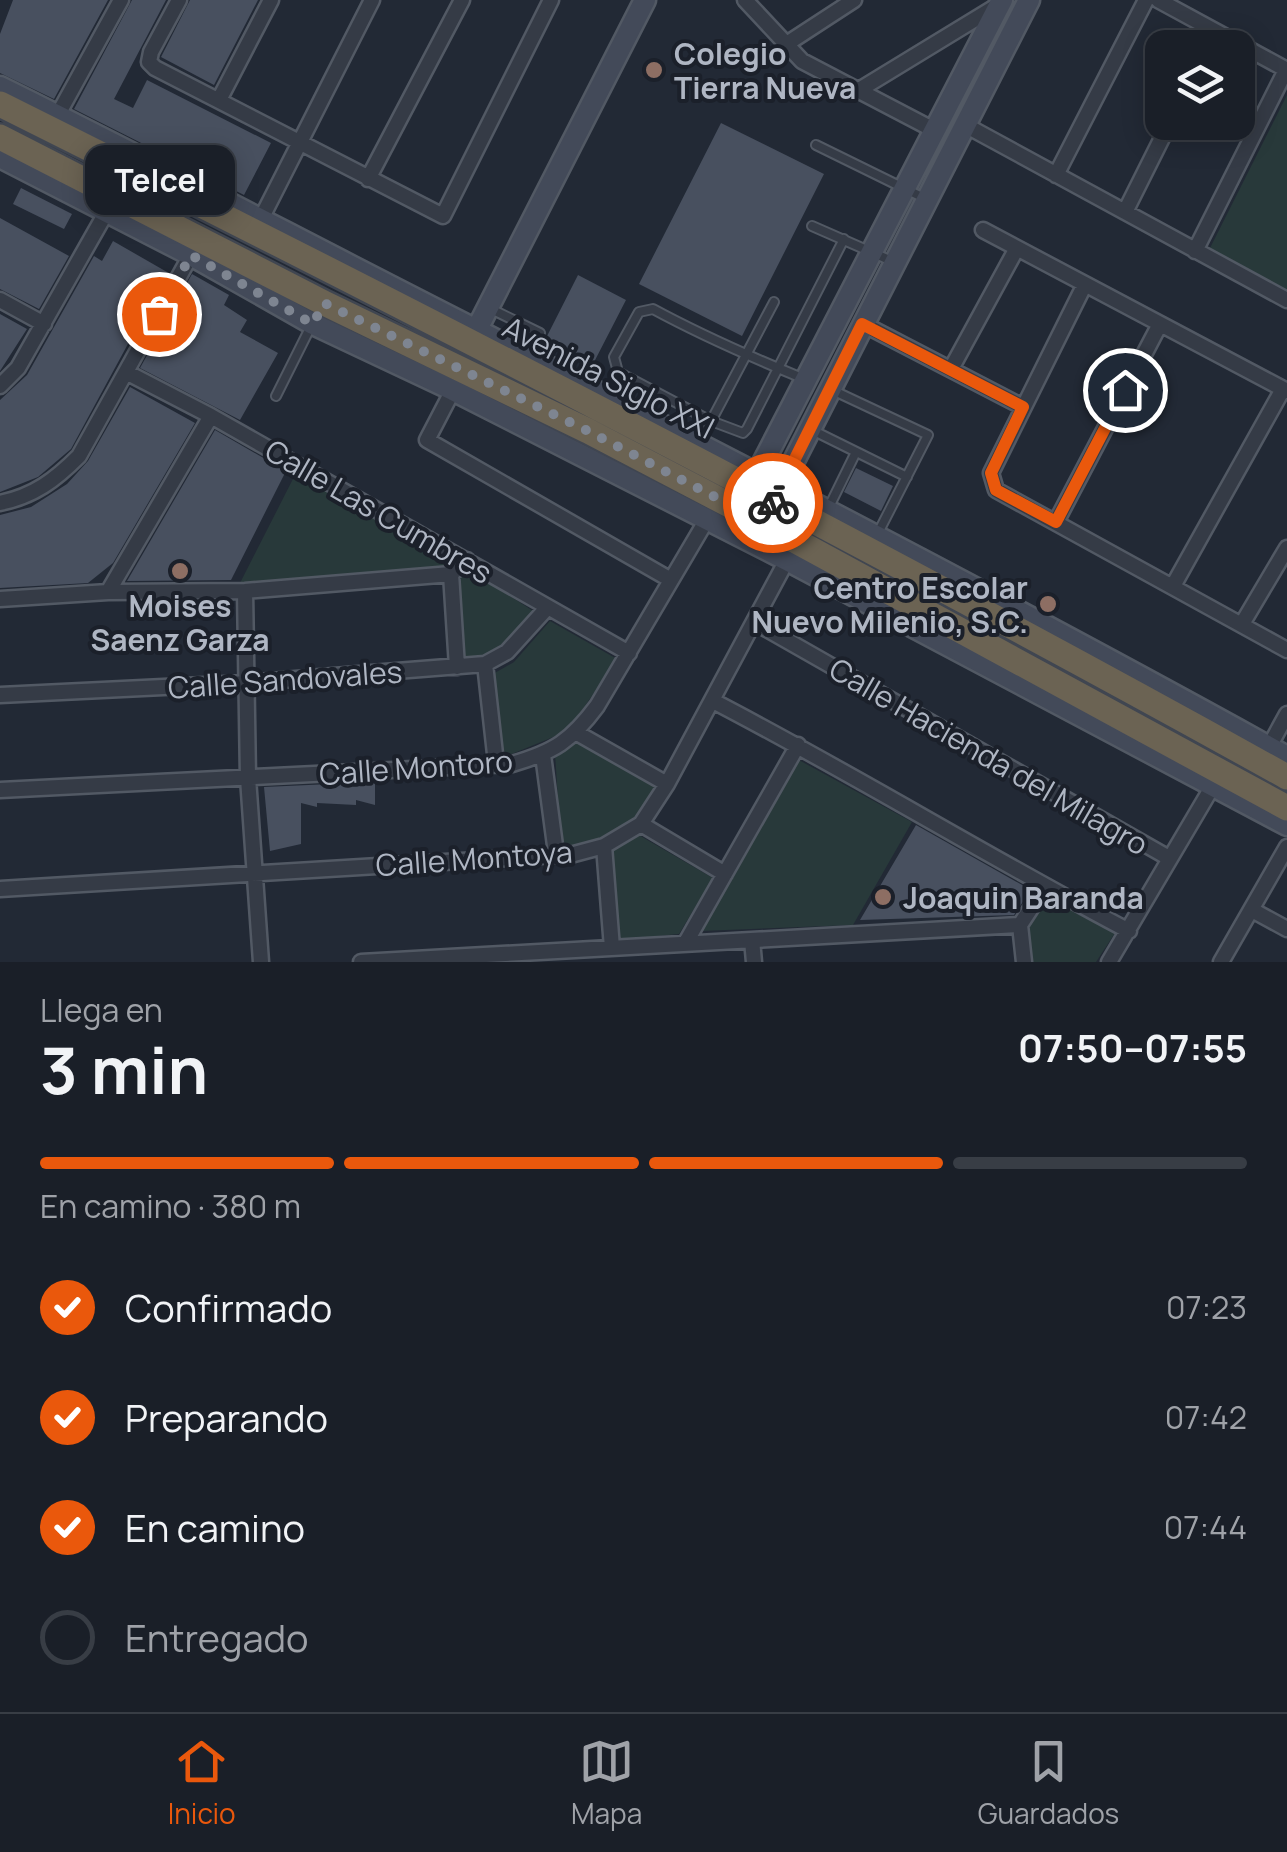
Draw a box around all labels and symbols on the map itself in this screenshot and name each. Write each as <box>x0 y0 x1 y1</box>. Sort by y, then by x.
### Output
place label: Colegio Tierra Nueva <box>674 33 856 108</box>
marker: Colegio Tierra Nueva <box>643 59 665 81</box>
callout: Telcel <box>84 144 234 214</box>
pin <box>117 272 202 357</box>
street label: Avenida Siglo XXI <box>496 306 722 448</box>
pin <box>1083 348 1168 433</box>
street label: Calle Las Cumbres <box>258 429 500 593</box>
courier <box>723 453 823 553</box>
marker: Moises Saenz Garza <box>169 560 191 582</box>
place label: Centro Escolar Nuevo Milenio, S.C. <box>752 567 1028 642</box>
place label: Moises Saenz Garza <box>91 585 269 660</box>
marker: Centro Escolar Nuevo Milenio, S.C. <box>1037 593 1059 615</box>
street label: Calle Hacienda del Milagro <box>822 648 1156 864</box>
street label: Calle Sandovales <box>166 650 404 708</box>
street label: Calle Montoro <box>318 740 514 794</box>
street label: Calle Montoya <box>374 831 574 885</box>
place label: Joaquin Baranda <box>903 877 1144 918</box>
marker: Joaquin Baranda <box>872 886 894 908</box>

